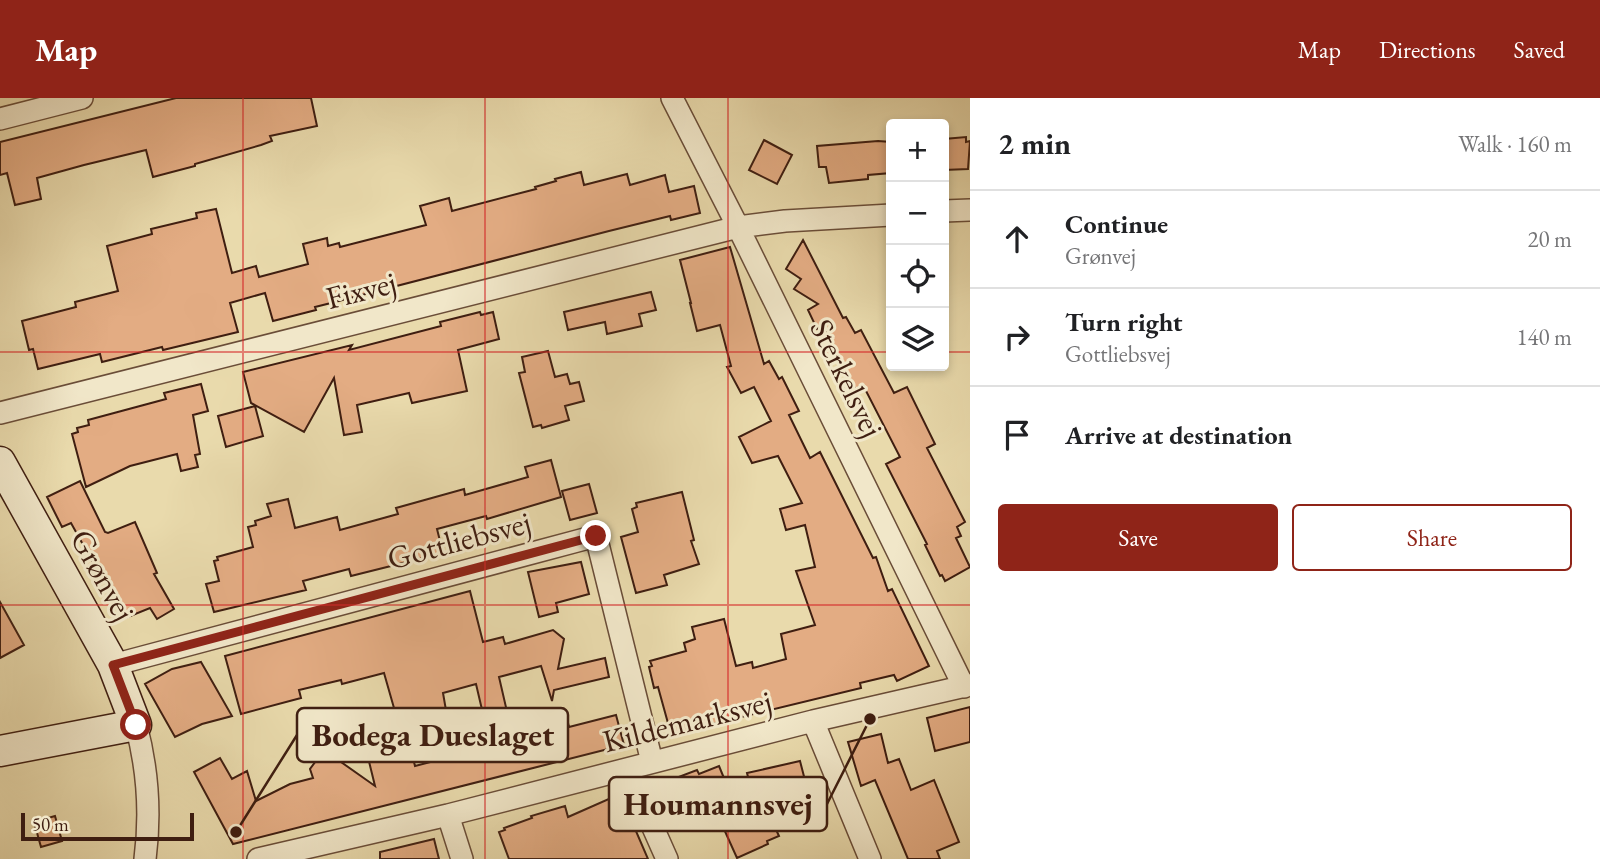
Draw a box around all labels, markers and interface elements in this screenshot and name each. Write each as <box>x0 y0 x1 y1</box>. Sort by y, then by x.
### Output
text: Map <box>35 28 97 71</box>
text: Map <box>1298 34 1341 65</box>
text: Directions <box>1379 34 1476 65</box>
text: Saved <box>1514 34 1565 65</box>
map controls <box>886 119 949 371</box>
button: + <box>886 119 949 182</box>
text: 2 min <box>998 124 1071 163</box>
text: Walk · 160 m <box>1458 129 1572 159</box>
button: − <box>886 182 949 245</box>
text: Continue <box>1065 207 1168 241</box>
icon: ahead <box>998 220 1036 258</box>
text: 20 m <box>1527 224 1572 254</box>
text: Grønvej <box>1065 241 1136 271</box>
button: locate <box>886 245 949 308</box>
street label: Fixvej <box>322 261 400 319</box>
text: Turn right <box>1065 305 1183 339</box>
button: layers <box>886 308 949 371</box>
street label: Sterkelsvej <box>800 312 894 444</box>
icon: right <box>998 318 1036 356</box>
text: 140 m <box>1516 322 1572 352</box>
text: Gottliebsvej <box>1065 339 1171 369</box>
icon: arrive <box>998 416 1036 454</box>
text: Arrive at destination <box>1065 418 1292 452</box>
street label: Gottliebsvej <box>383 501 535 579</box>
button: Save <box>998 504 1278 571</box>
button: Share <box>1292 504 1572 571</box>
route end <box>580 520 611 551</box>
street label: Grønvej <box>61 522 145 628</box>
street label: Kildemarksvej <box>598 680 776 762</box>
callout: Bodega Dueslaget <box>297 708 568 762</box>
route start <box>120 709 151 740</box>
text: Bodega Dueslaget <box>312 713 555 756</box>
callout: Houmannsvej <box>609 777 827 831</box>
text: Houmannsvej <box>623 782 813 825</box>
scale bar <box>21 810 194 842</box>
text: 50 m <box>32 812 69 837</box>

